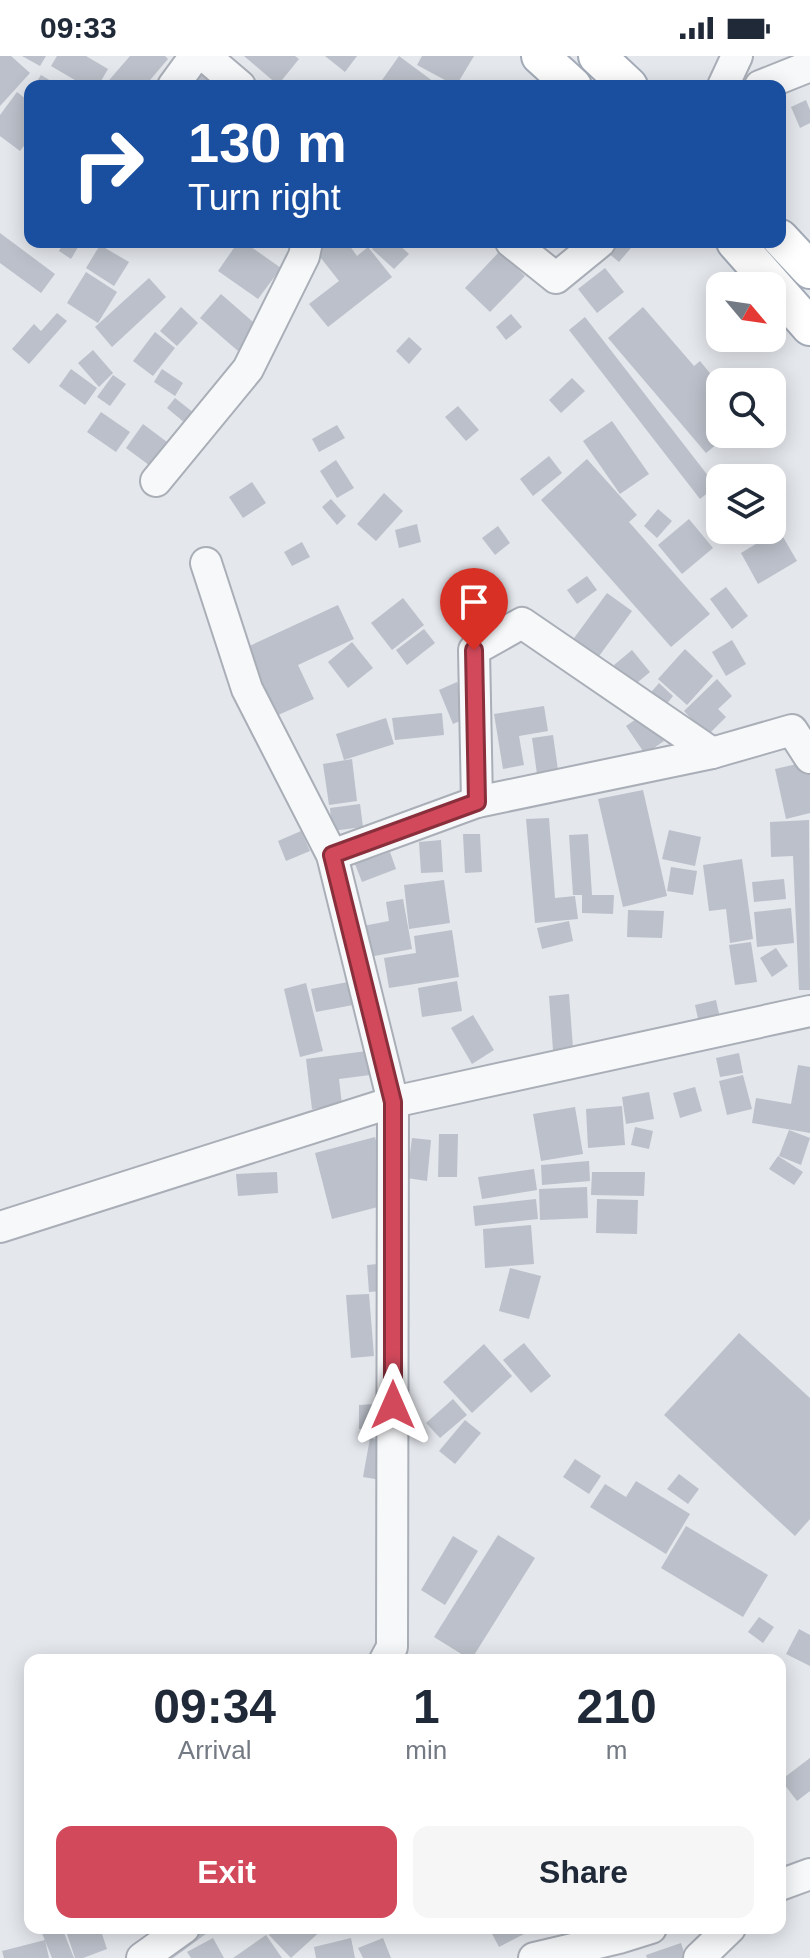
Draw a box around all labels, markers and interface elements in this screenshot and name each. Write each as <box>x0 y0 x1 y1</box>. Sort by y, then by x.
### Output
text: 09:33 <box>40 11 117 44</box>
text: 130 m <box>188 111 347 174</box>
icon: right <box>56 112 160 216</box>
text: Turn right <box>188 177 341 218</box>
north arrow <box>706 272 786 352</box>
map controls <box>706 272 786 544</box>
button: search <box>706 368 786 448</box>
button: layers <box>706 464 786 544</box>
pin <box>440 568 508 650</box>
icon: arrive <box>452 580 496 624</box>
position arrow <box>351 1363 435 1447</box>
text: 09:34 <box>153 1680 276 1733</box>
text: 1 <box>413 1680 440 1733</box>
text: 210 <box>577 1680 657 1733</box>
text: Arrival <box>178 1735 252 1765</box>
text: min <box>405 1735 447 1765</box>
text: m <box>606 1735 627 1765</box>
button: Exit <box>56 1826 397 1918</box>
button: Share <box>413 1826 754 1918</box>

